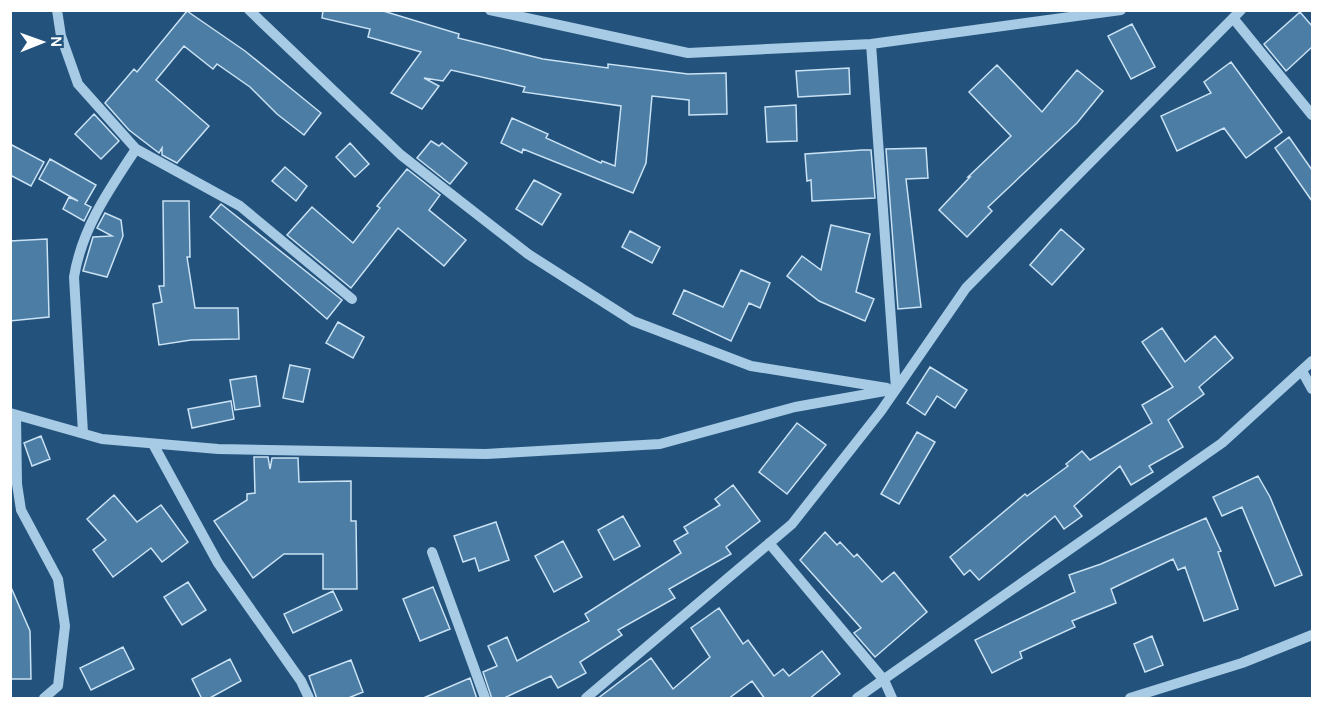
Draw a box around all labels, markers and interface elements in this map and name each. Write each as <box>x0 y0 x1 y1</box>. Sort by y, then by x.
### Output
north arrow <box>12 12 72 72</box>
text: N <box>47 36 66 48</box>

